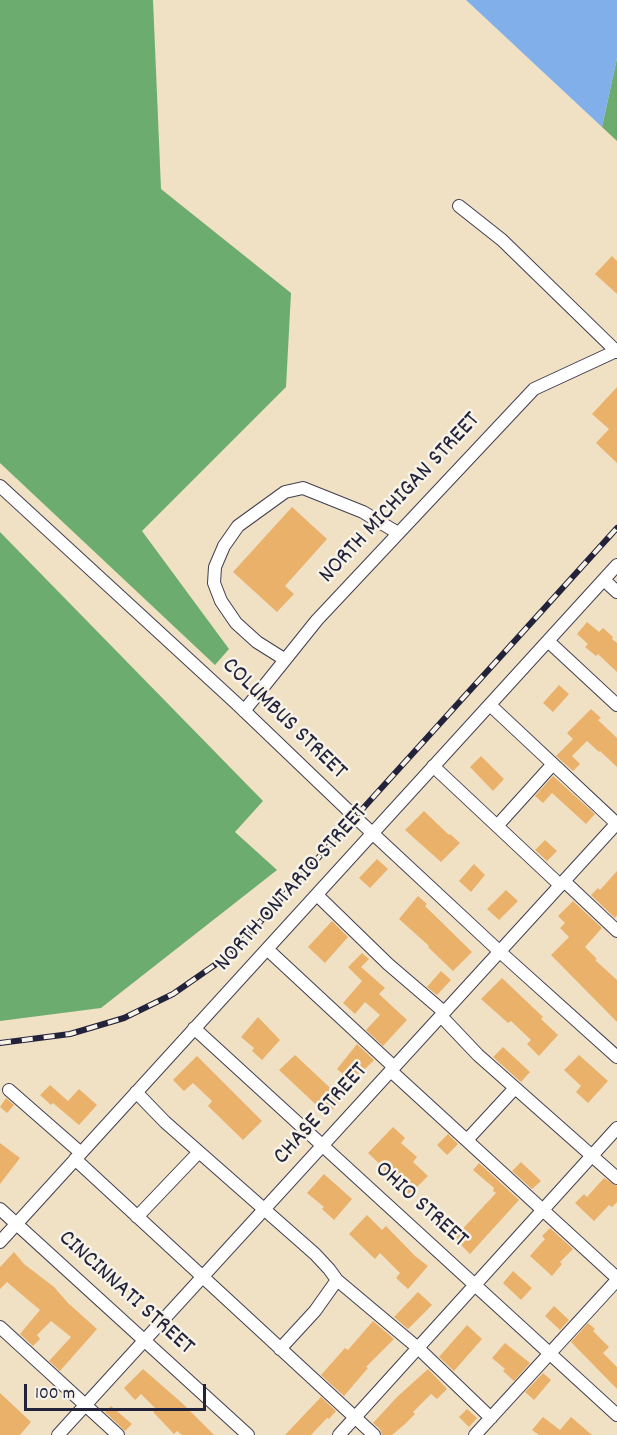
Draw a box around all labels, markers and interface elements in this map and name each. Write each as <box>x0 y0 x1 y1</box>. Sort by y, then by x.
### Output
street label: NORTH MICHIGAN STREET <box>314 407 488 591</box>
street label: COLUMBUS STREET <box>214 653 352 787</box>
street label: NORTH ONTARIO STREET <box>210 800 376 978</box>
street label: CHASE STREET <box>269 1058 375 1172</box>
street label: OHIO STREET <box>367 1156 473 1256</box>
street label: CINCINNATI STREET <box>51 1225 199 1363</box>
scale bar <box>27 1372 208 1410</box>
text: 100 m <box>35 1382 75 1407</box>

